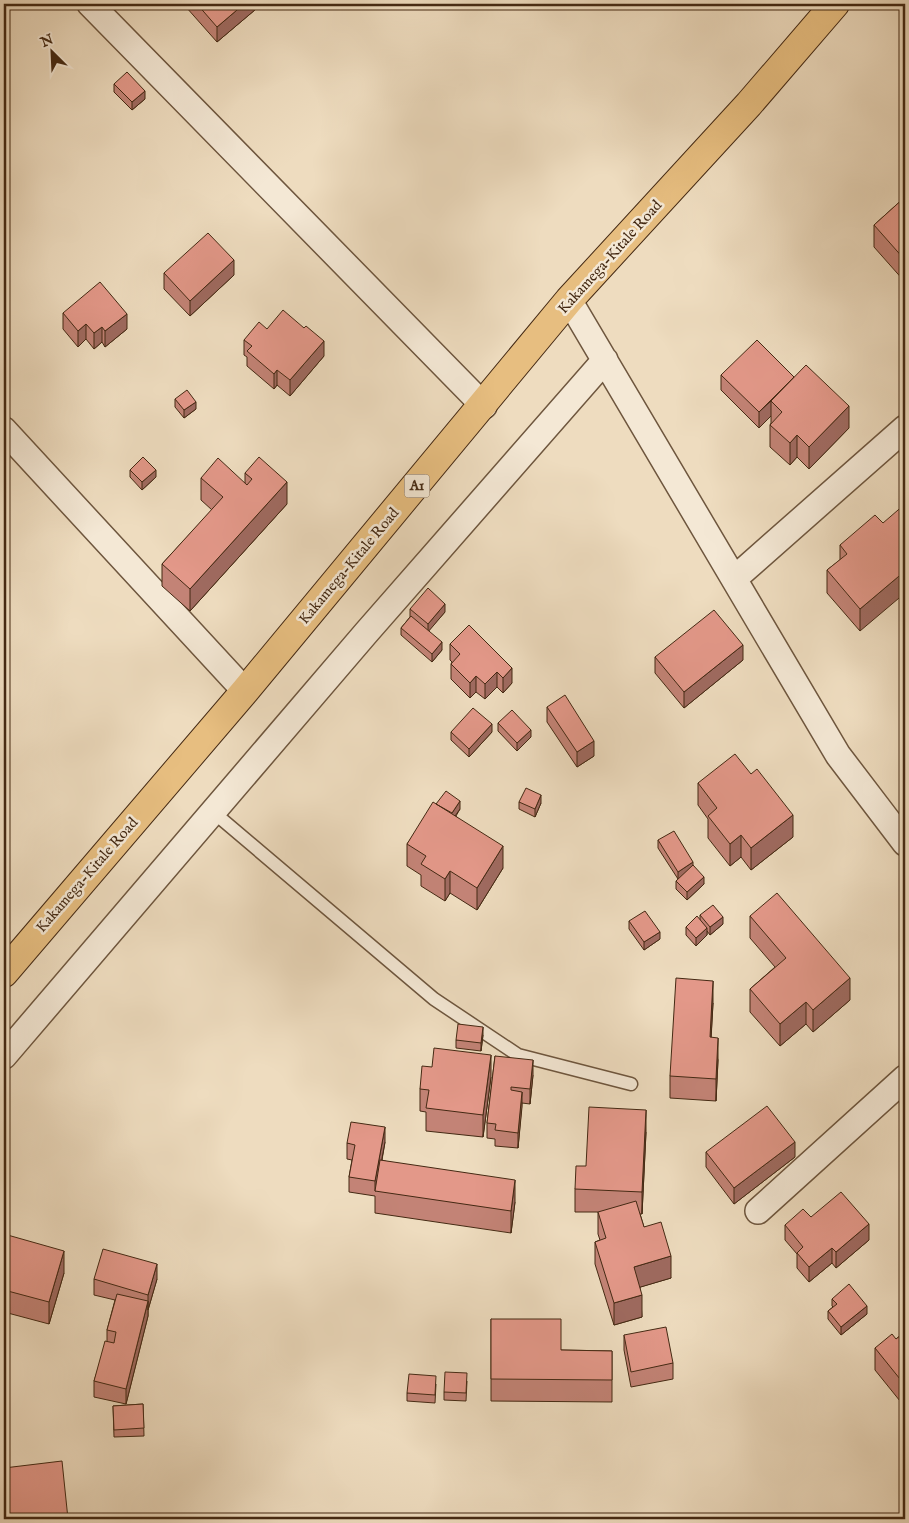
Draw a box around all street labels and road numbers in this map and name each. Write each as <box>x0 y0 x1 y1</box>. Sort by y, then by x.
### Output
street label: Kakamega-Kitale Road <box>554 196 667 318</box>
road number: A1 <box>404 474 430 498</box>
street label: Kakamega-Kitale Road <box>295 503 404 628</box>
street label: Kakamega-Kitale Road <box>32 813 143 936</box>

